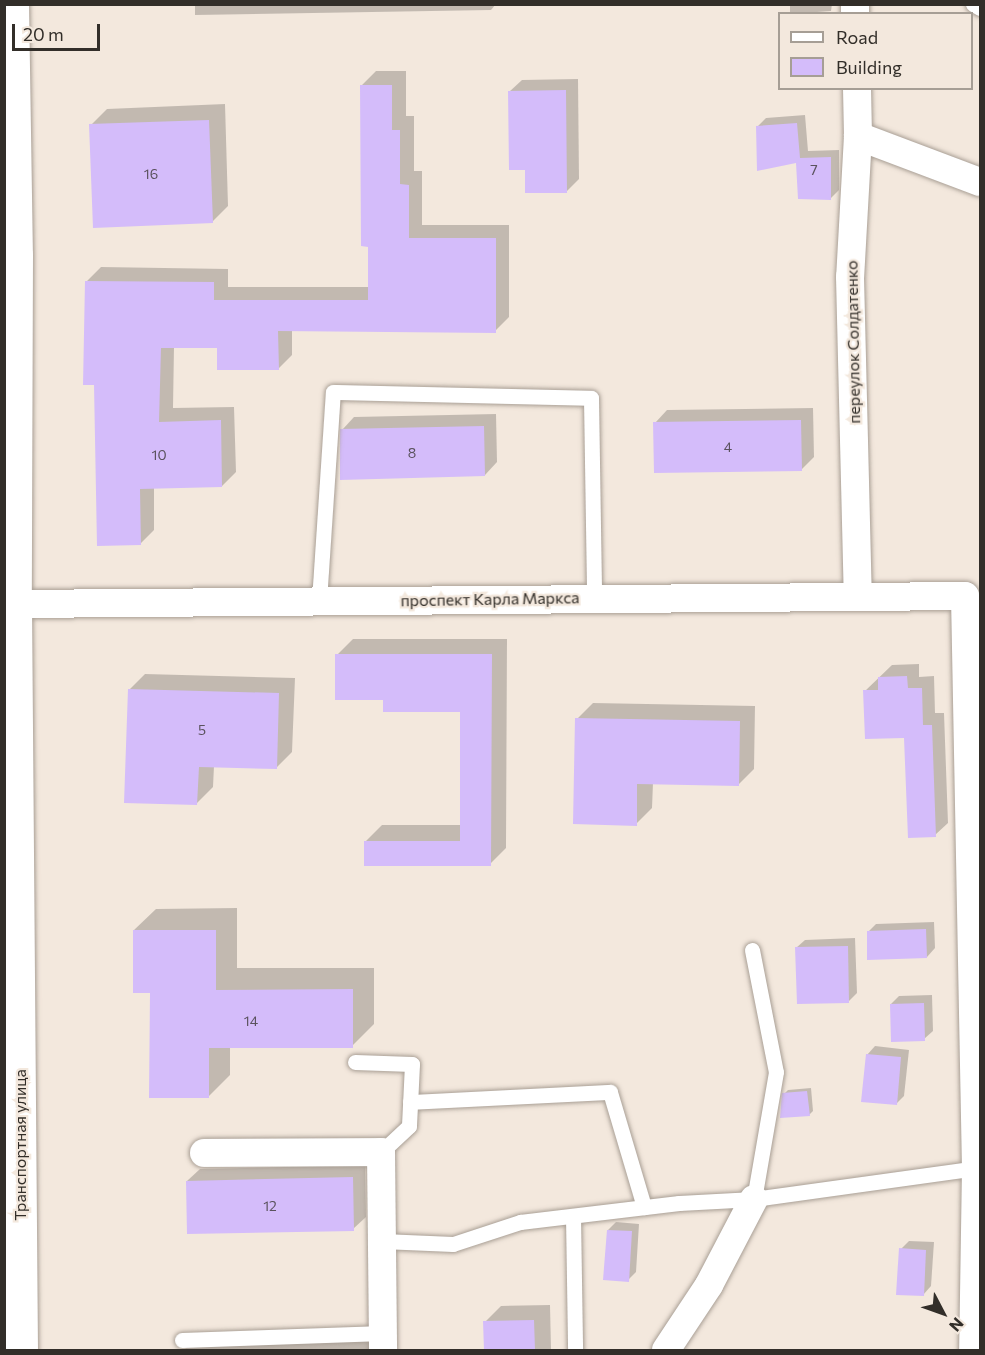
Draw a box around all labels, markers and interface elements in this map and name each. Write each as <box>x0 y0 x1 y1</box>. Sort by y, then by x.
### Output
scale bar <box>15 12 104 50</box>
legend <box>778 12 973 90</box>
text: 20 m <box>23 23 64 45</box>
text: Road <box>836 26 878 48</box>
text: Building <box>836 56 902 78</box>
house number: 7 <box>810 162 818 178</box>
house number: 16 <box>144 166 158 182</box>
street label: переулок Солдатенко <box>842 260 864 424</box>
house number: 4 <box>724 439 732 455</box>
house number: 8 <box>408 445 416 461</box>
house number: 10 <box>151 447 167 463</box>
street label: проспект Карла Маркса <box>400 588 580 610</box>
house number: 5 <box>198 722 206 738</box>
house number: 14 <box>244 1013 258 1029</box>
street label: Транспортная улица <box>10 1069 30 1221</box>
house number: 12 <box>263 1198 277 1214</box>
north arrow <box>913 1283 973 1343</box>
text: N <box>946 1314 968 1336</box>

